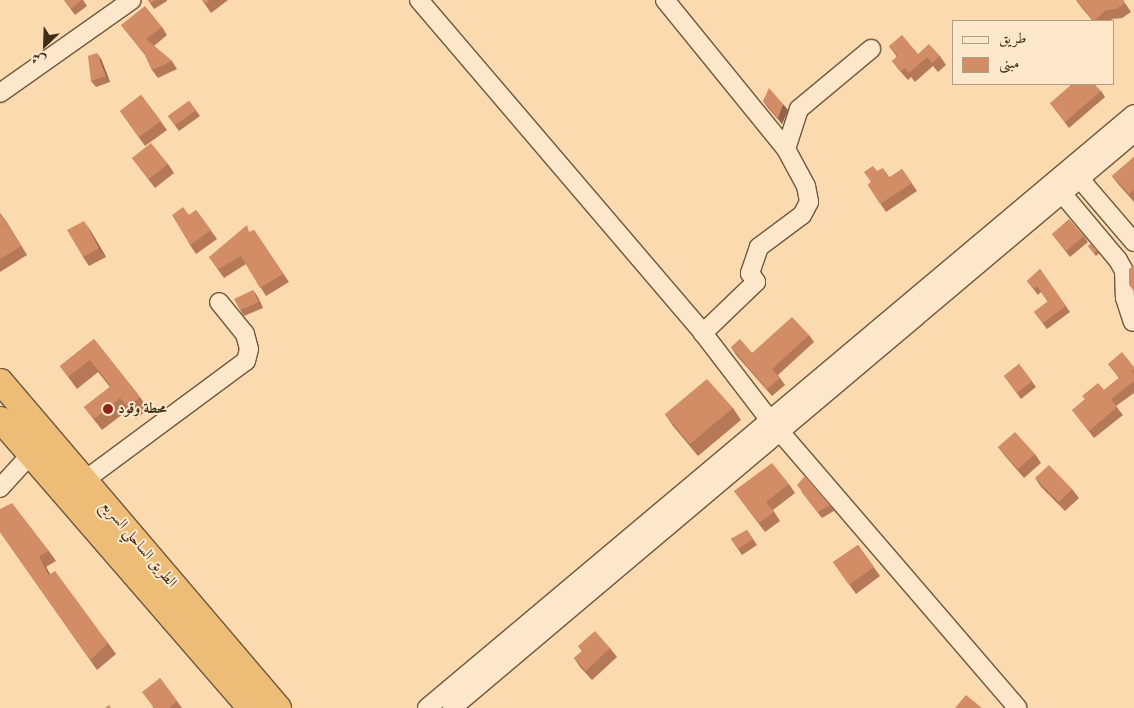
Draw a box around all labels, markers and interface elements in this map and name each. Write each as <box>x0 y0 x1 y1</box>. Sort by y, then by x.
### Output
north arrow <box>20 20 70 70</box>
legend <box>952 20 1114 85</box>
text: طريق <box>999 29 1026 48</box>
text: ش <box>29 48 49 70</box>
text: مبنى <box>999 54 1019 73</box>
place label: محطة وقود <box>118 400 167 418</box>
marker: محطة وقود <box>102 403 114 415</box>
street label: الطريق الساحلي السريع <box>97 497 181 591</box>

